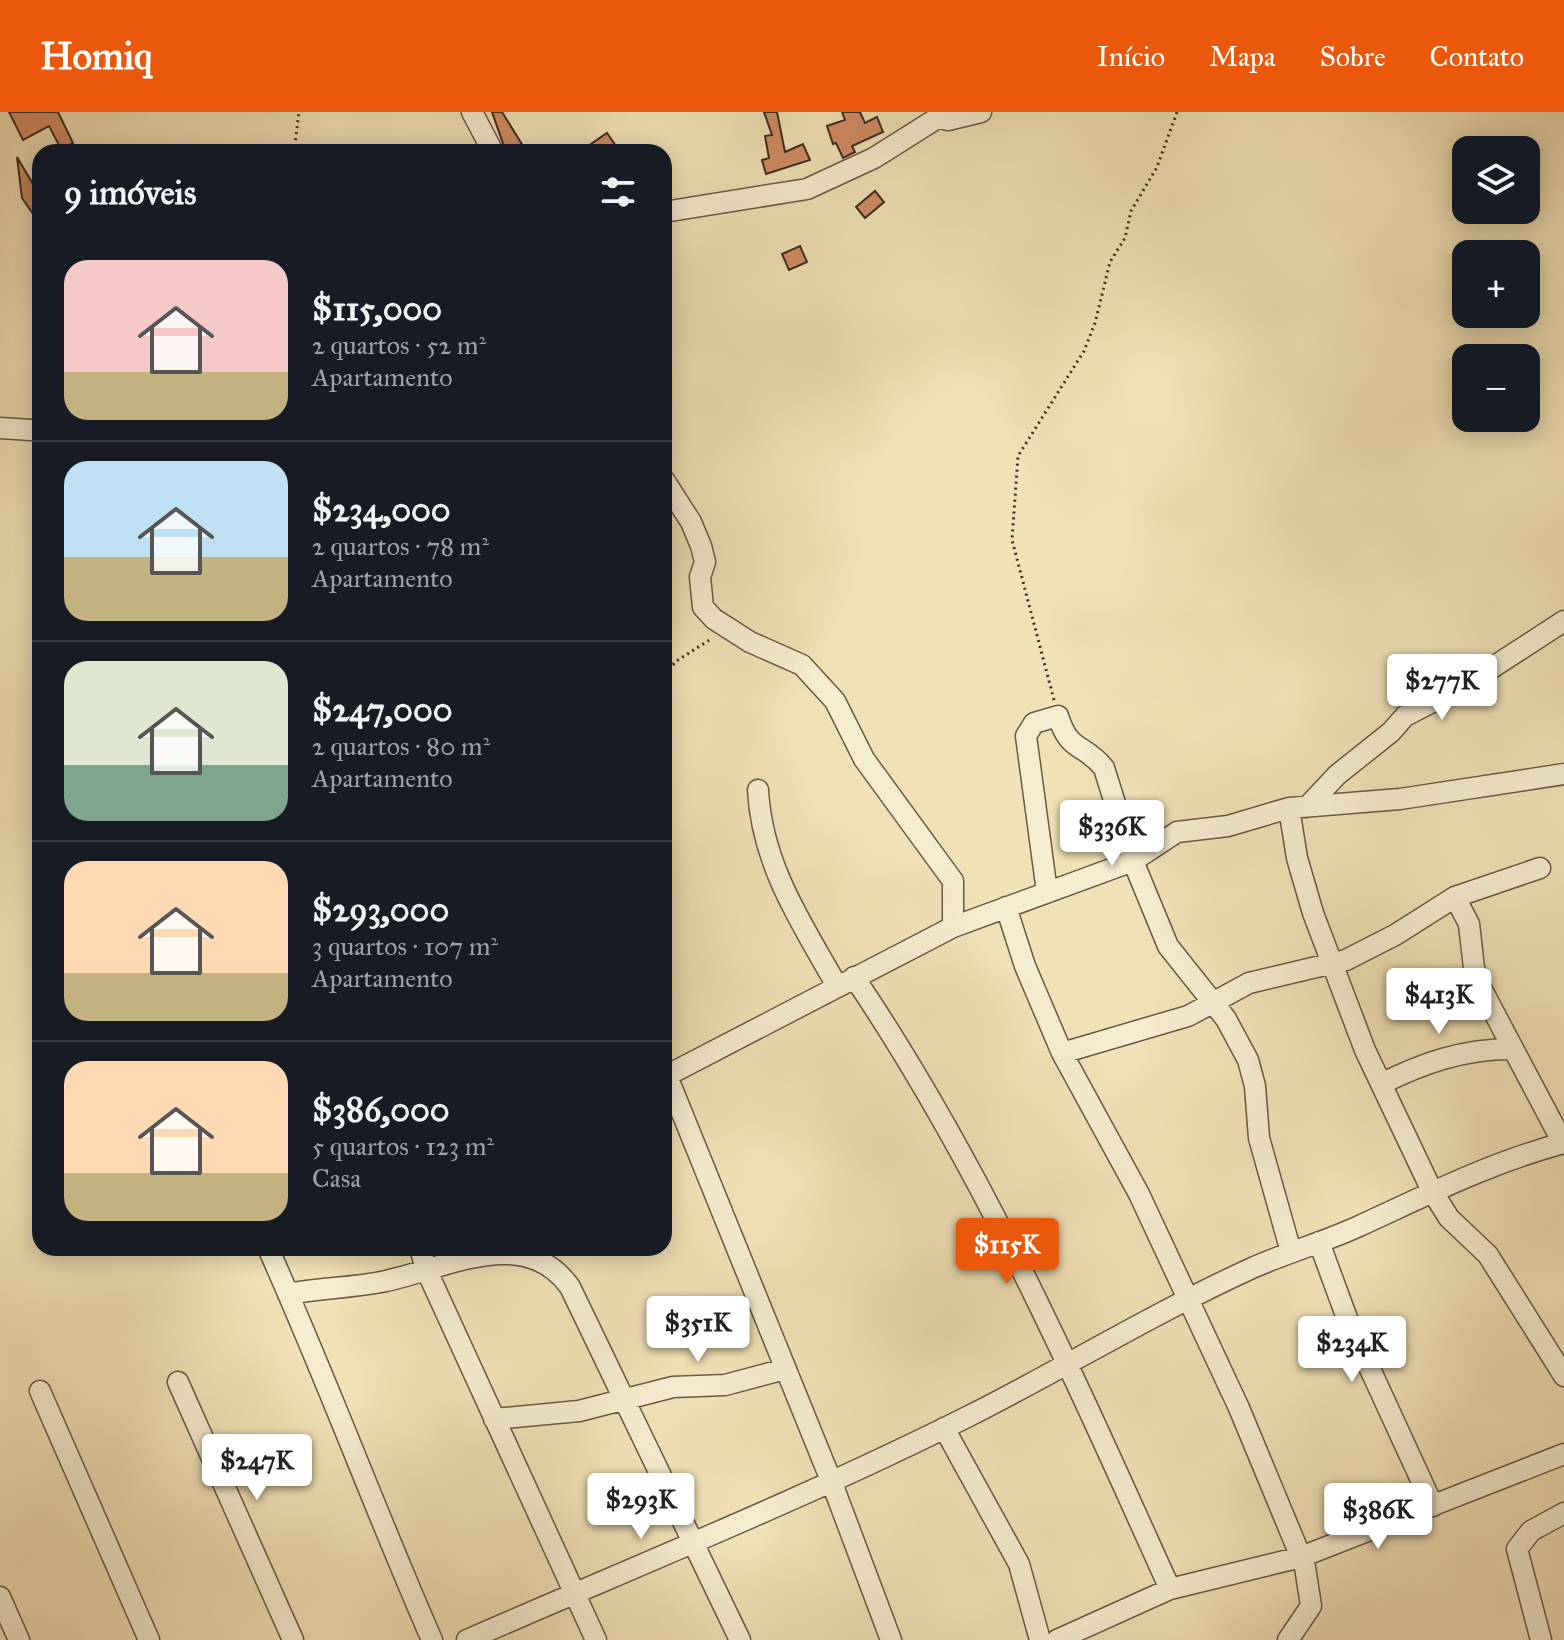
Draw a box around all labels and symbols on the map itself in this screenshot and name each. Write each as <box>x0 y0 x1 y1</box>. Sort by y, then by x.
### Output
pin: $277K <box>1386 654 1498 722</box>
pin: $336K <box>1056 800 1168 868</box>
pin: $413K <box>1383 968 1495 1036</box>
pin: $115K <box>951 1218 1063 1286</box>
pin: $351K <box>642 1296 754 1364</box>
pin: $234K <box>1296 1316 1408 1384</box>
pin: $247K <box>201 1434 313 1502</box>
pin: $293K <box>585 1473 697 1541</box>
pin: $386K <box>1322 1483 1434 1551</box>

